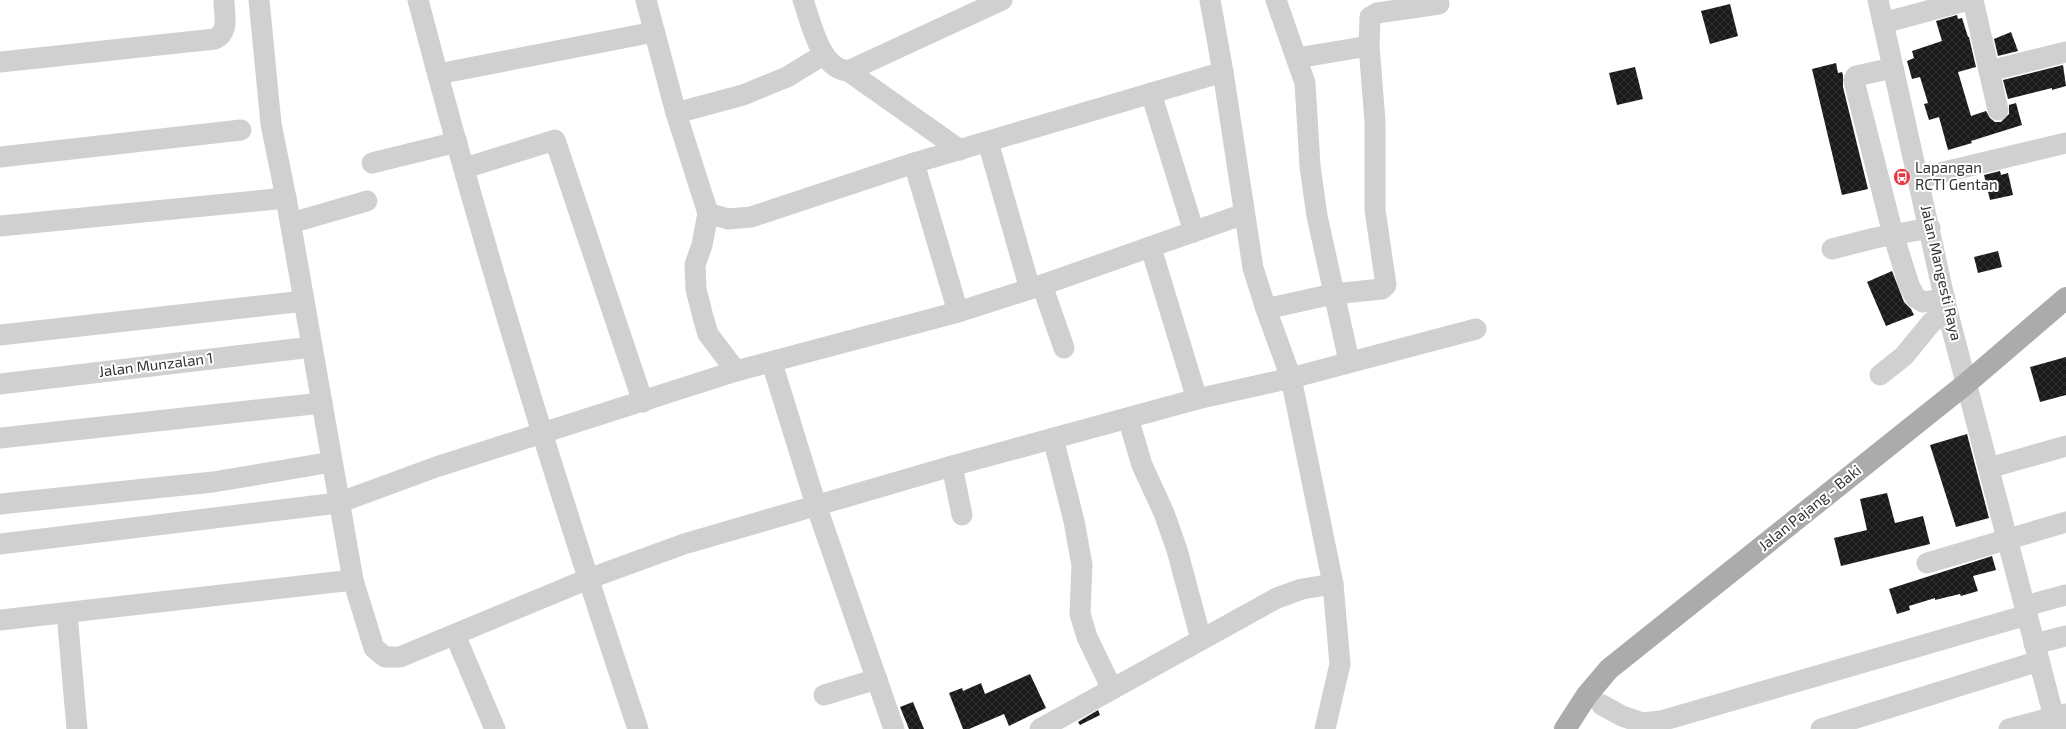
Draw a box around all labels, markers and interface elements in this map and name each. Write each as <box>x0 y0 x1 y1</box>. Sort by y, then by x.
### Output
place label: Lapangan RCTI Gentan <box>1915 158 1998 193</box>
bus stop icon: Lapangan RCTI Gentan <box>1892 167 1912 187</box>
street label: Jalan Mangesti Raya <box>1918 203 1966 342</box>
street label: Jalan Munzalan 1 <box>98 348 214 380</box>
street label: Jalan Pajang - Baki <box>1755 460 1865 555</box>

